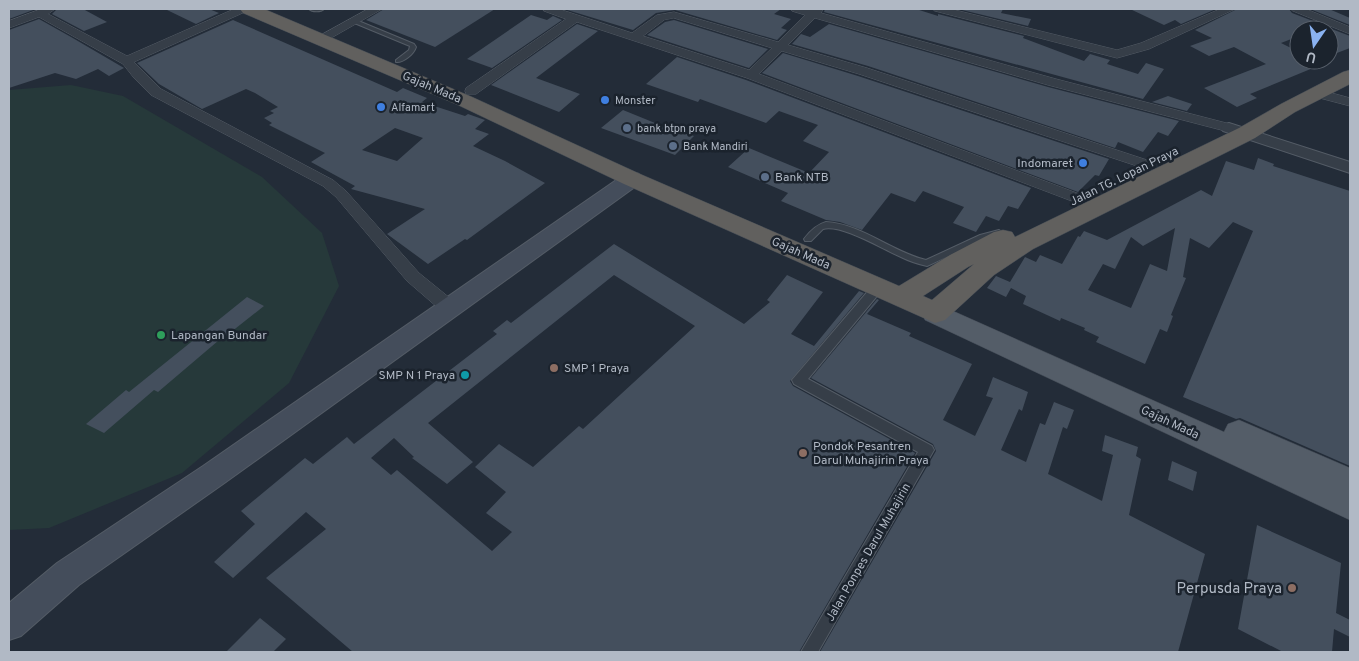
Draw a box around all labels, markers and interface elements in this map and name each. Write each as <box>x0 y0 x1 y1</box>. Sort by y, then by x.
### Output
north arrow <box>1289 20 1339 70</box>
text: U <box>1305 47 1318 66</box>
street label: Gajah Mada <box>400 68 464 108</box>
marker: Monster <box>599 94 611 106</box>
place label: Monster <box>615 94 656 108</box>
marker: Alfamart <box>375 101 387 113</box>
place label: Alfamart <box>391 101 435 115</box>
marker: bank btpn praya <box>621 122 633 134</box>
place label: bank btpn praya <box>637 122 716 136</box>
marker: Bank Mandiri <box>667 140 679 152</box>
place label: Bank Mandiri <box>683 140 748 154</box>
street label: Jalan TG. Lopan Praya <box>1067 144 1181 210</box>
place label: Indomaret <box>1017 156 1073 172</box>
marker: Indomaret <box>1077 157 1089 169</box>
place label: Bank NTB <box>775 170 829 186</box>
marker: Bank NTB <box>759 171 771 183</box>
street label: Gajah Mada <box>769 234 832 274</box>
place label: Lapangan Bundar <box>171 328 267 344</box>
marker: Lapangan Bundar <box>155 329 167 341</box>
place label: SMP 1 Praya <box>564 361 629 377</box>
marker: SMP 1 Praya <box>548 362 560 374</box>
place label: SMP N 1 Praya <box>379 368 455 384</box>
marker: SMP N 1 Praya <box>459 369 471 381</box>
street label: Gajah Mada <box>1138 402 1201 443</box>
place label: Pondok Pesantren Darul Muhajirin Praya <box>813 439 929 469</box>
marker: Pondok Pesantren Darul Muhajirin Praya <box>797 447 809 459</box>
street label: Jalan Ponpes Darul Muhajirin <box>823 480 915 625</box>
place label: Perpusda Praya <box>1177 580 1282 599</box>
marker: Perpusda Praya <box>1286 582 1298 594</box>

